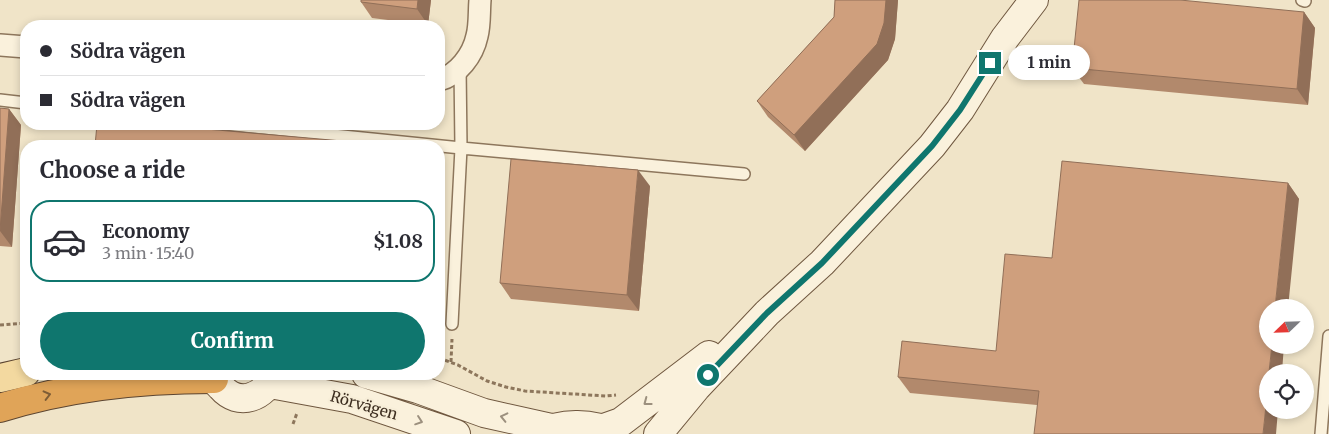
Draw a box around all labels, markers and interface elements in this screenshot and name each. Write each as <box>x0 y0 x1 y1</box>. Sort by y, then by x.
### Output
text: Södra vägen <box>70 39 185 63</box>
callout: 1 min <box>1008 46 1090 80</box>
route end <box>979 52 1001 74</box>
text: 1 min <box>1027 52 1071 72</box>
text: Södra vägen <box>70 88 185 112</box>
text: Choose a ride <box>40 156 185 184</box>
icon: car <box>42 219 87 264</box>
text: Economy <box>102 219 190 243</box>
text: $1.08 <box>373 229 423 253</box>
text: 3 min · 15:40 <box>102 243 194 263</box>
north arrow <box>1259 299 1314 354</box>
map controls <box>1259 299 1314 419</box>
button: Confirm <box>40 312 425 370</box>
route start <box>697 364 719 386</box>
button: locate <box>1259 364 1314 419</box>
street label: Rörvägen <box>328 386 400 424</box>
one-way arrow <box>42 391 50 401</box>
one-way arrow <box>644 396 653 404</box>
one-way arrow <box>499 412 508 423</box>
one-way arrow <box>414 415 422 425</box>

